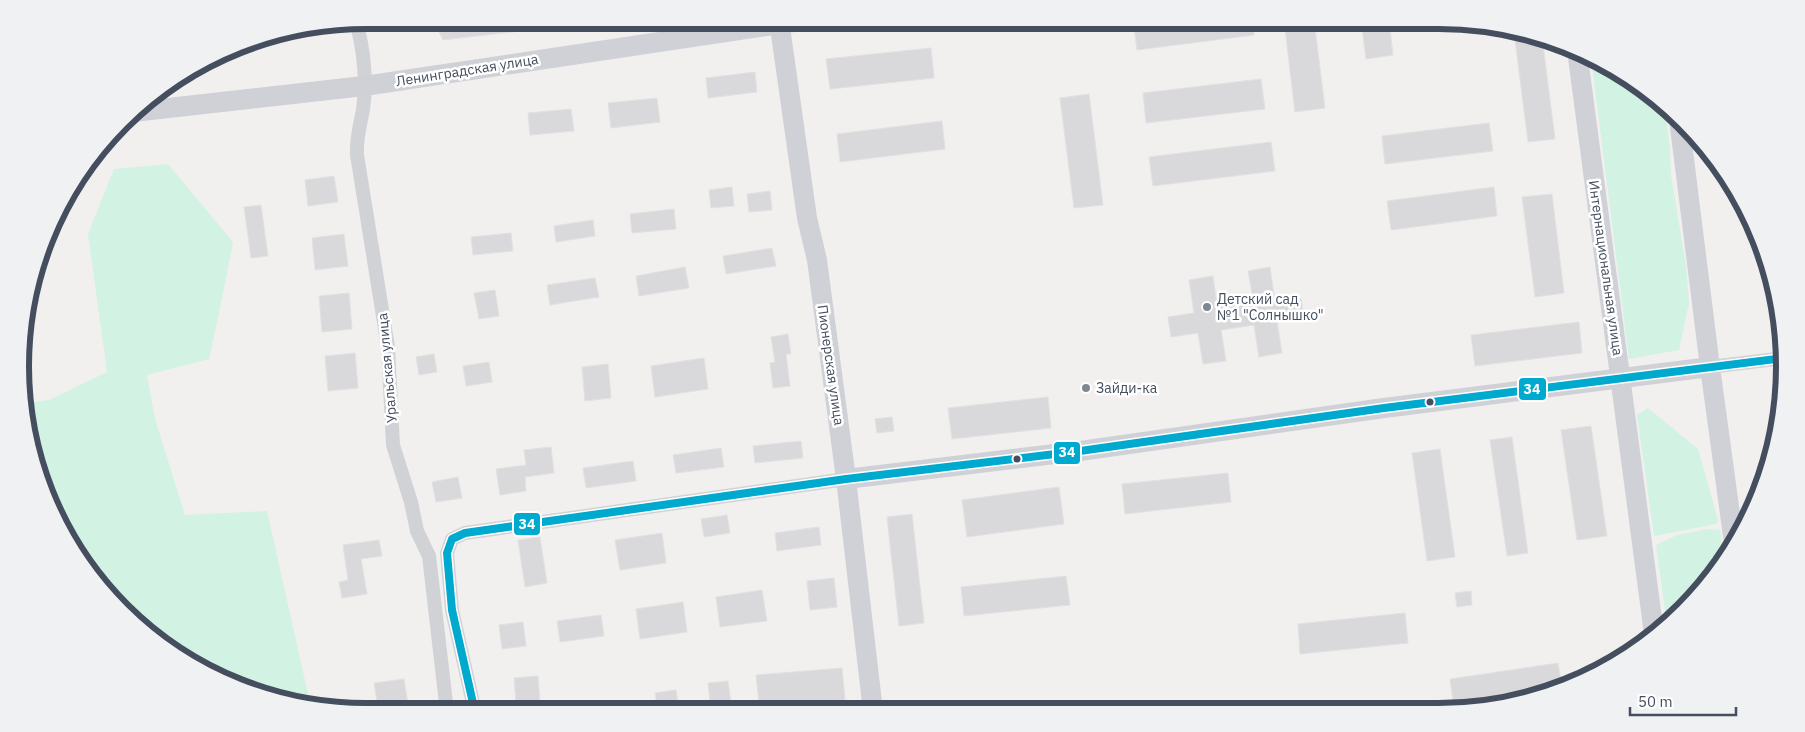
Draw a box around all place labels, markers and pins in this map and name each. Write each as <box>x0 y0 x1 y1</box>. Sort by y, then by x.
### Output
place label: Детский сад №1 "Солнышко" <box>1217 290 1324 324</box>
marker: Детский сад №1 "Солнышко" <box>1201 301 1213 313</box>
place label: Зайди-ка <box>1096 379 1158 397</box>
marker: Зайди-ка <box>1080 382 1092 394</box>
unlabelled marker <box>1425 397 1435 407</box>
unlabelled marker <box>1012 454 1022 464</box>

